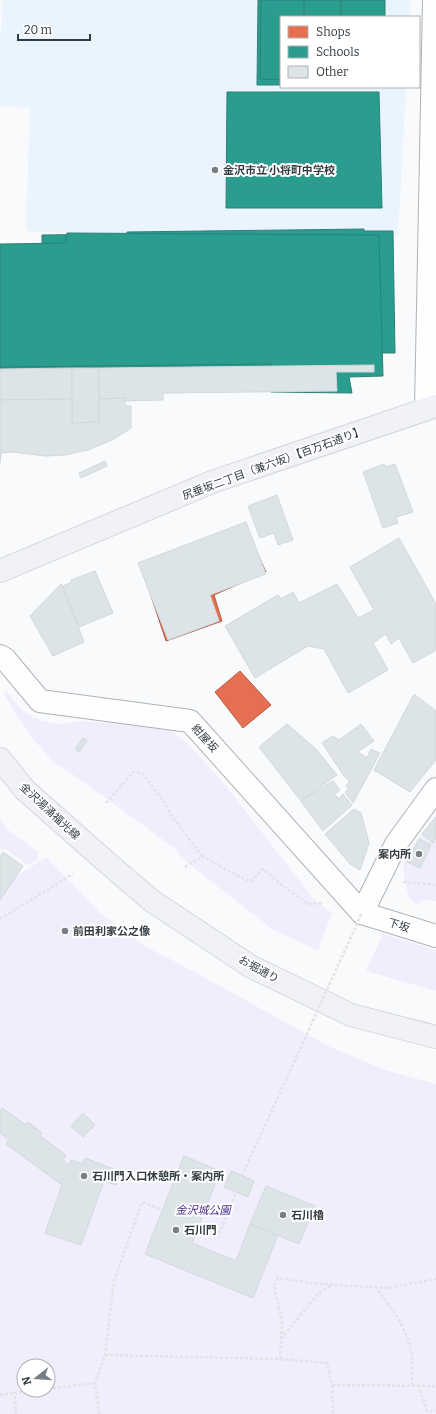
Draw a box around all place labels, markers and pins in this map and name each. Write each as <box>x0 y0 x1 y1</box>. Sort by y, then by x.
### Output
place label: 金沢市立 小将町中学校 <box>223 164 335 177</box>
marker: 金沢市立 小将町中学校 <box>210 165 220 175</box>
place label: 案内所 <box>378 848 411 861</box>
marker: 案内所 <box>414 849 424 859</box>
place label: 前田利家公之像 <box>73 925 150 938</box>
marker: 前田利家公之像 <box>60 926 70 936</box>
place label: 石川門入口休憩所・案内所 <box>92 1170 224 1183</box>
marker: 石川門入口休憩所・案内所 <box>79 1171 89 1181</box>
place label: 石川櫓 <box>291 1209 324 1222</box>
marker: 石川櫓 <box>278 1210 288 1220</box>
place label: 石川門 <box>184 1224 217 1237</box>
marker: 石川門 <box>171 1225 181 1235</box>

